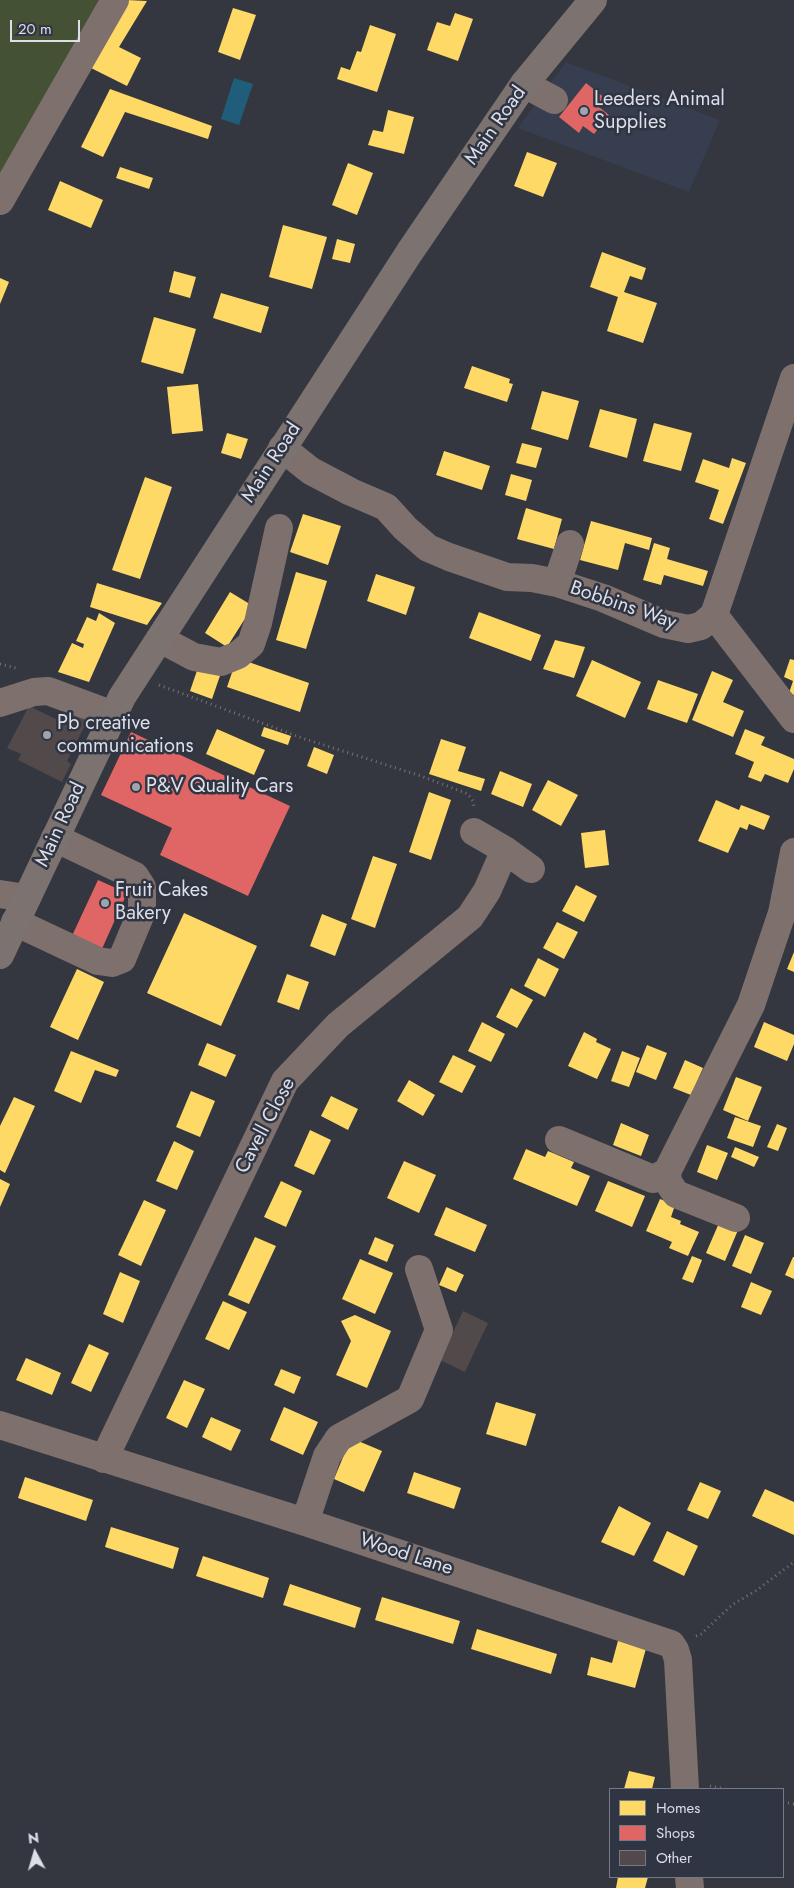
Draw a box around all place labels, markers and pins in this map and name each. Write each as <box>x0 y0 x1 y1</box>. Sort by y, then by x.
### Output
place label: Leeders Animal Supplies <box>594 88 725 135</box>
marker: Leeders Animal Supplies <box>578 105 590 117</box>
place label: Pb creative communications <box>57 712 194 759</box>
marker: Pb creative communications <box>41 729 53 741</box>
place label: P&V Quality Cars <box>146 775 293 799</box>
marker: P&V Quality Cars <box>130 781 142 793</box>
place label: Fruit Cakes Bakery <box>115 879 208 926</box>
marker: Fruit Cakes Bakery <box>99 897 111 909</box>

